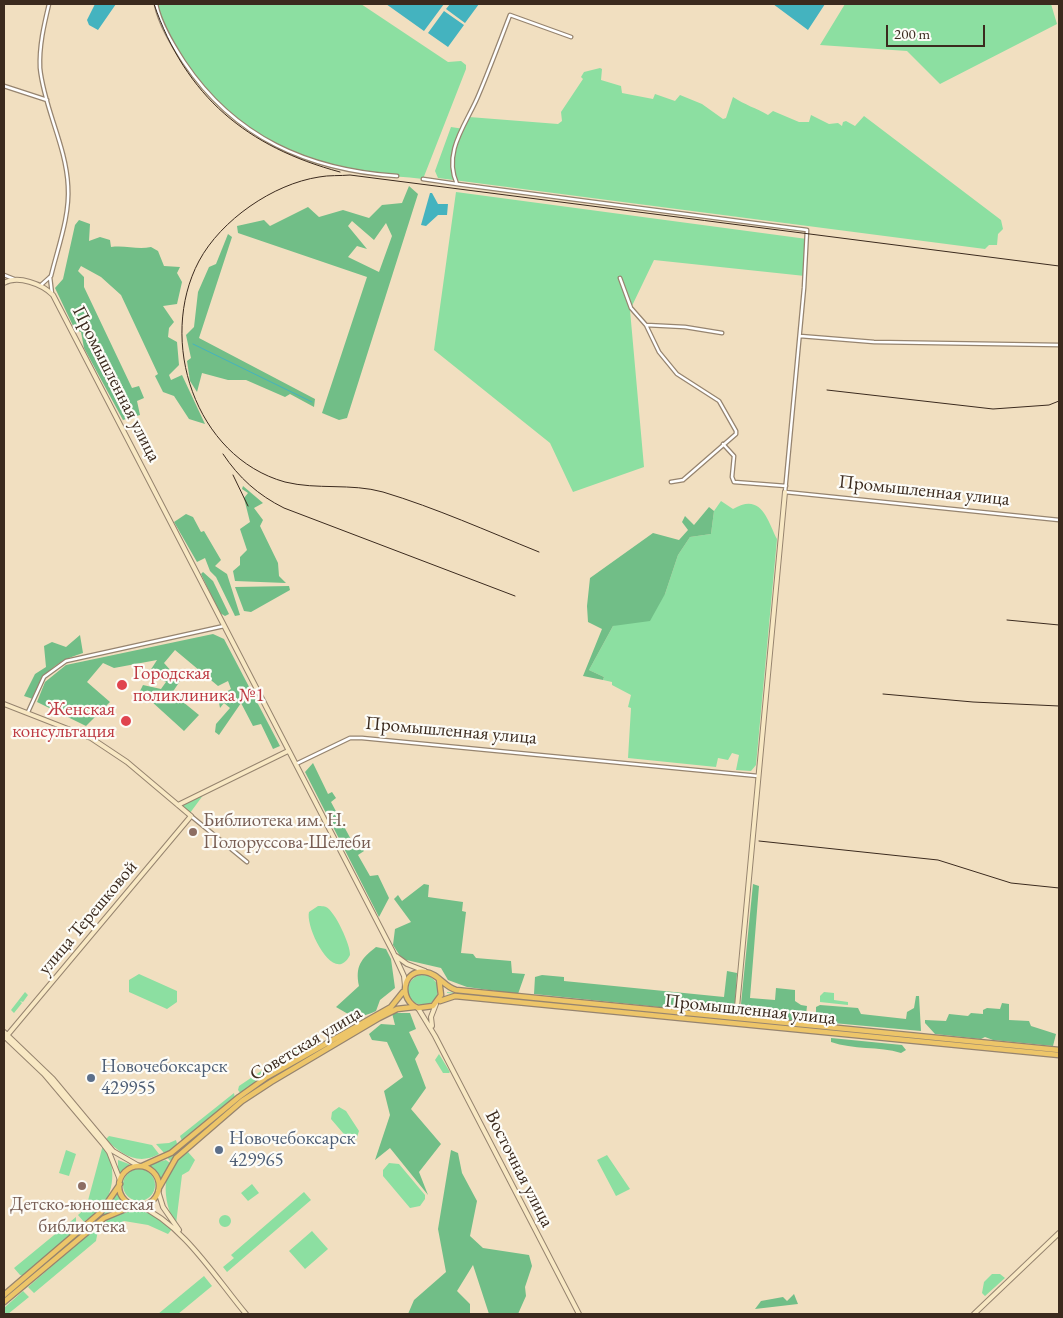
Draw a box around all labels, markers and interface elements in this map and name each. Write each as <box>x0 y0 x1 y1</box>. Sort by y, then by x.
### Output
scale bar <box>888 15 987 47</box>
text: 200 m <box>894 24 930 43</box>
street label: Промышленная улица <box>67 302 165 466</box>
street label: Промышленная улица <box>837 471 1011 511</box>
place label: Городская поликлиника №1 <box>133 663 265 707</box>
marker: Городская поликлиника №1 <box>115 678 129 692</box>
place label: Женская консультация <box>12 699 115 743</box>
street label: Промышленная улица <box>364 712 538 750</box>
marker: Женская консультация <box>119 714 133 728</box>
place label: Библиотека им. Н. Полоруссова-Шелеби <box>203 810 371 854</box>
marker: Библиотека им. Н. Полоруссова-Шелеби <box>187 826 199 838</box>
street label: улица Терешковой <box>34 856 142 980</box>
street label: Промышленная улица <box>663 990 837 1030</box>
street label: Советская улица <box>246 1002 366 1086</box>
place label: Новочебоксарск 429955 <box>101 1056 228 1100</box>
marker: Новочебоксарск 429955 <box>85 1072 97 1084</box>
street label: Восточная улица <box>480 1107 558 1231</box>
place label: Новочебоксарск 429965 <box>229 1128 356 1172</box>
marker: Новочебоксарск 429965 <box>213 1144 225 1156</box>
marker: Детско-юношеская библиотека <box>76 1180 88 1192</box>
place label: Детско-юношеская библиотека <box>10 1194 154 1238</box>

